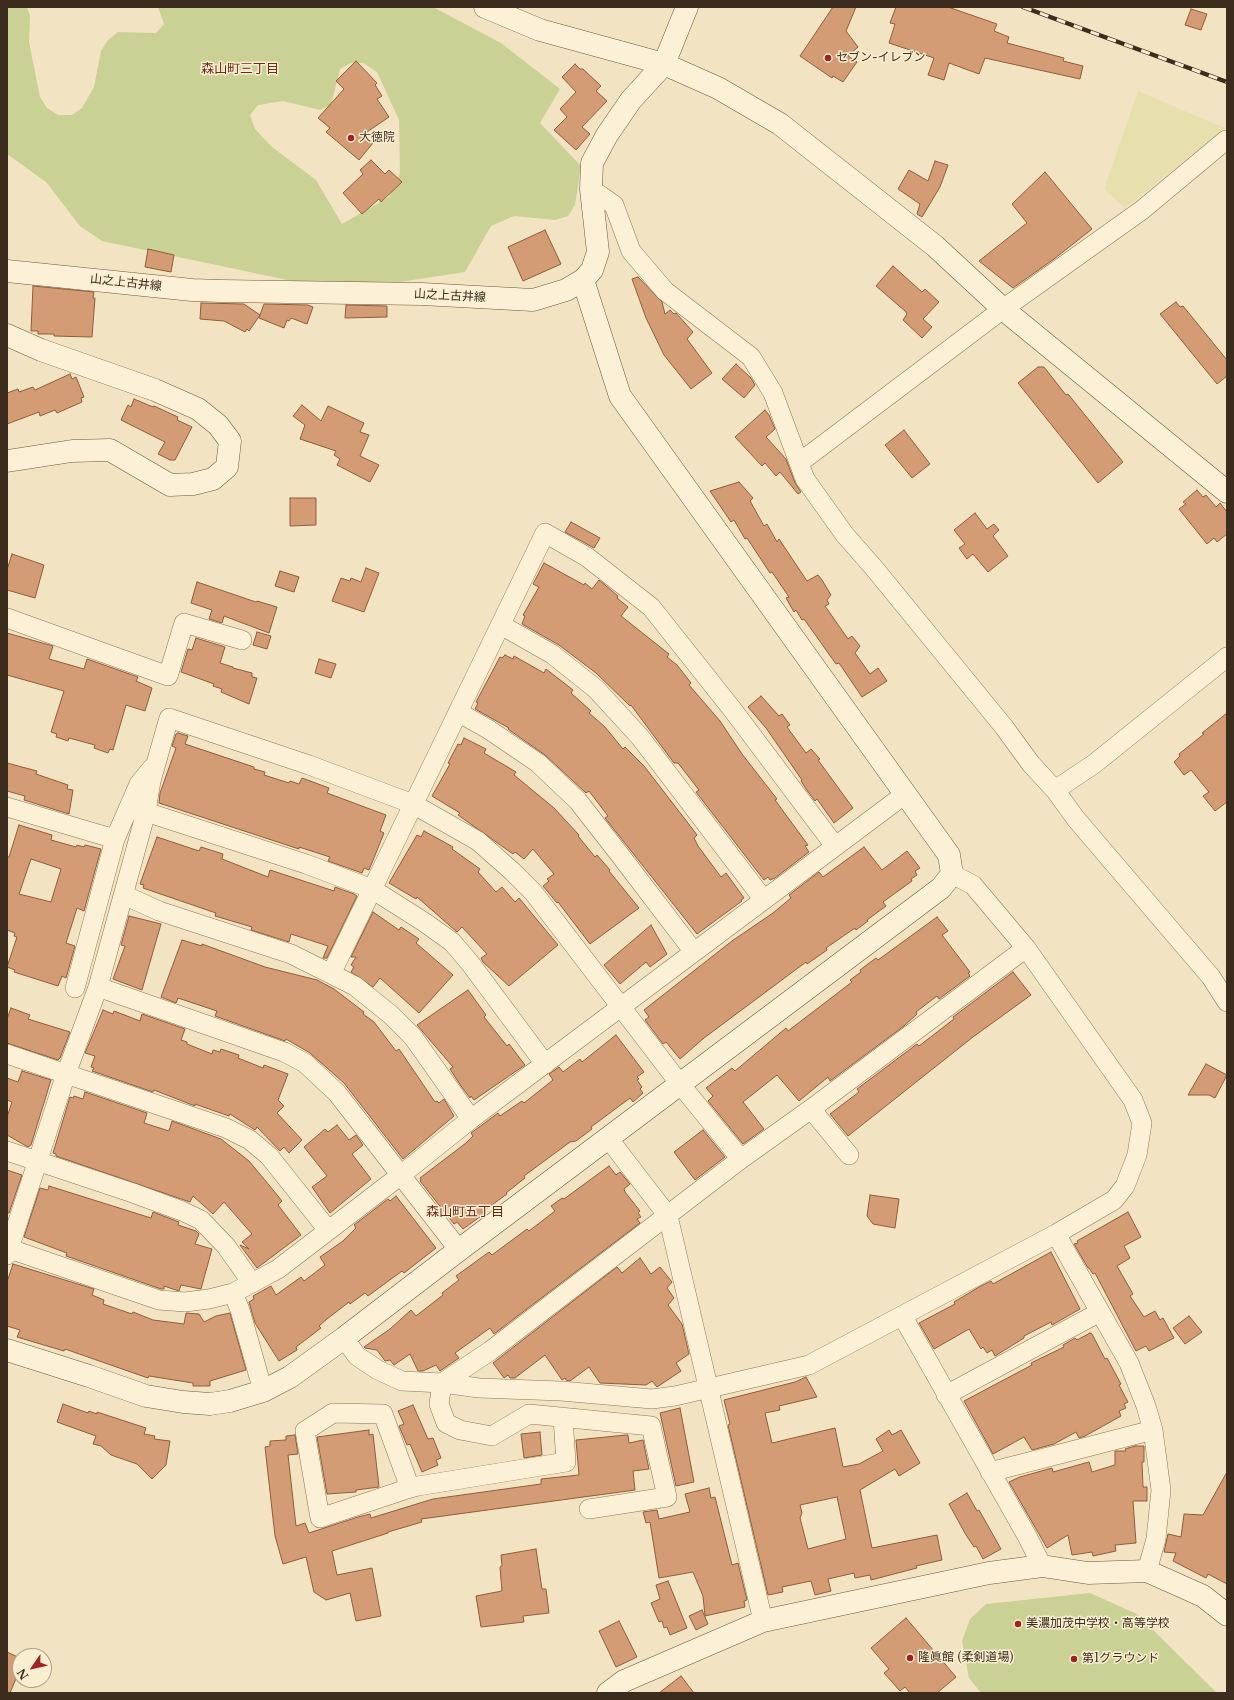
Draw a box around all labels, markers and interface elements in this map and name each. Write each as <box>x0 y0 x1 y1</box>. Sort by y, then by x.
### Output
place label: セブン-イレブン <box>836 51 926 65</box>
marker: セブン-イレブン <box>823 53 833 63</box>
district label: 森山町三丁目 <box>201 61 279 77</box>
place label: 大徳院 <box>359 131 395 145</box>
marker: 大徳院 <box>346 133 356 143</box>
street label: 山之上古井線 <box>89 272 163 294</box>
street label: 山之上古井線 <box>414 287 486 305</box>
district label: 森山町五丁目 <box>426 1204 504 1220</box>
place label: 美濃加茂中学校・高等学校 <box>1026 1617 1170 1631</box>
marker: 美濃加茂中学校・高等学校 <box>1013 1619 1023 1629</box>
north arrow <box>12 1648 52 1688</box>
place label: 隆眞館 (柔剣道場) <box>918 1651 1013 1665</box>
place label: 第1グラウンド <box>1082 1652 1159 1666</box>
marker: 隆眞館 (柔剣道場) <box>905 1653 915 1663</box>
marker: 第1グラウンド <box>1069 1654 1079 1664</box>
text: N <box>14 1666 32 1682</box>

